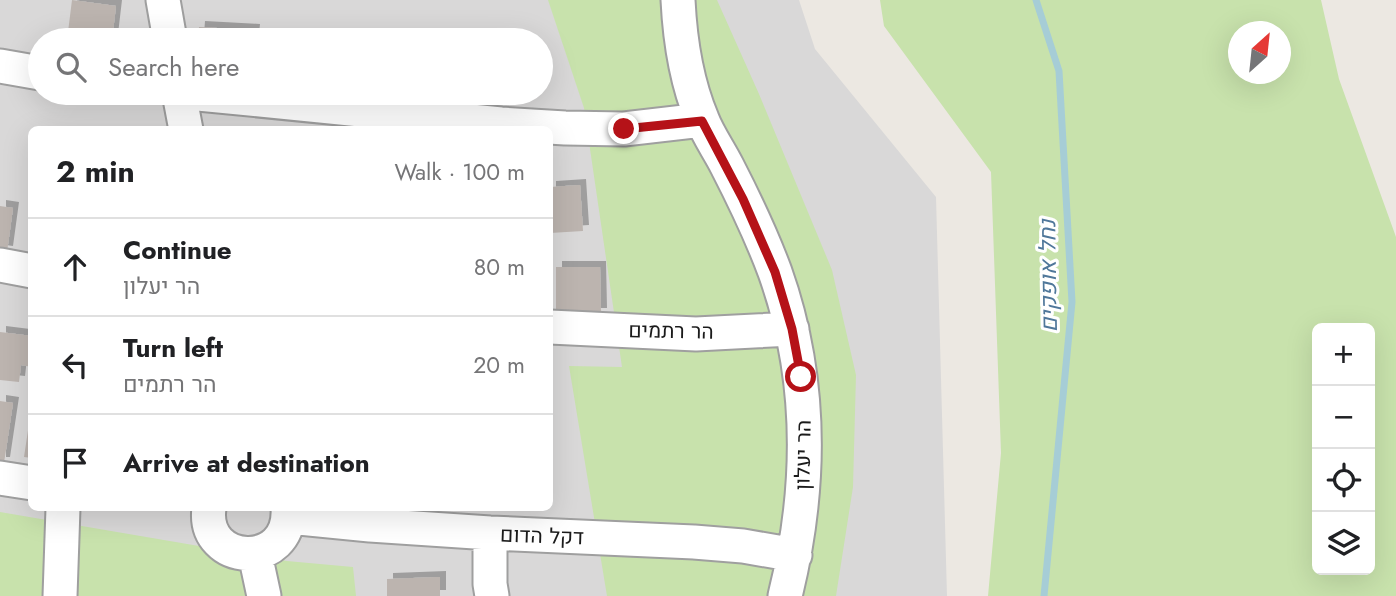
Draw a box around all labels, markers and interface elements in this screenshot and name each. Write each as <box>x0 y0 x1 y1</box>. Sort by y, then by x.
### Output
north arrow <box>1228 21 1291 84</box>
search box <box>28 28 553 105</box>
icon: search <box>52 48 90 86</box>
text: Search here <box>108 48 240 86</box>
route end <box>608 113 639 144</box>
text: 2 min <box>56 150 135 193</box>
text: Walk · 100 m <box>395 155 525 189</box>
water label: נחל אופקים <box>1030 218 1066 333</box>
text: Continue <box>123 231 232 269</box>
icon: ahead <box>56 248 94 286</box>
text: 80 m <box>474 250 525 284</box>
text: הר יעלון <box>123 269 200 303</box>
street label: הר רתמים <box>628 315 714 347</box>
map controls <box>1312 323 1375 575</box>
button: + <box>1312 323 1375 386</box>
text: Turn left <box>123 329 223 367</box>
icon: left <box>56 346 94 384</box>
text: 20 m <box>473 348 525 382</box>
route start <box>785 361 816 392</box>
text: הר רתמים <box>123 367 217 401</box>
button: − <box>1312 386 1375 449</box>
street label: הר יעלון <box>787 420 819 490</box>
icon: arrive <box>56 444 94 482</box>
text: Arrive at destination <box>123 444 370 482</box>
button: locate <box>1312 449 1375 512</box>
button: layers <box>1312 512 1375 575</box>
street label: דקל הדום <box>500 520 585 552</box>

